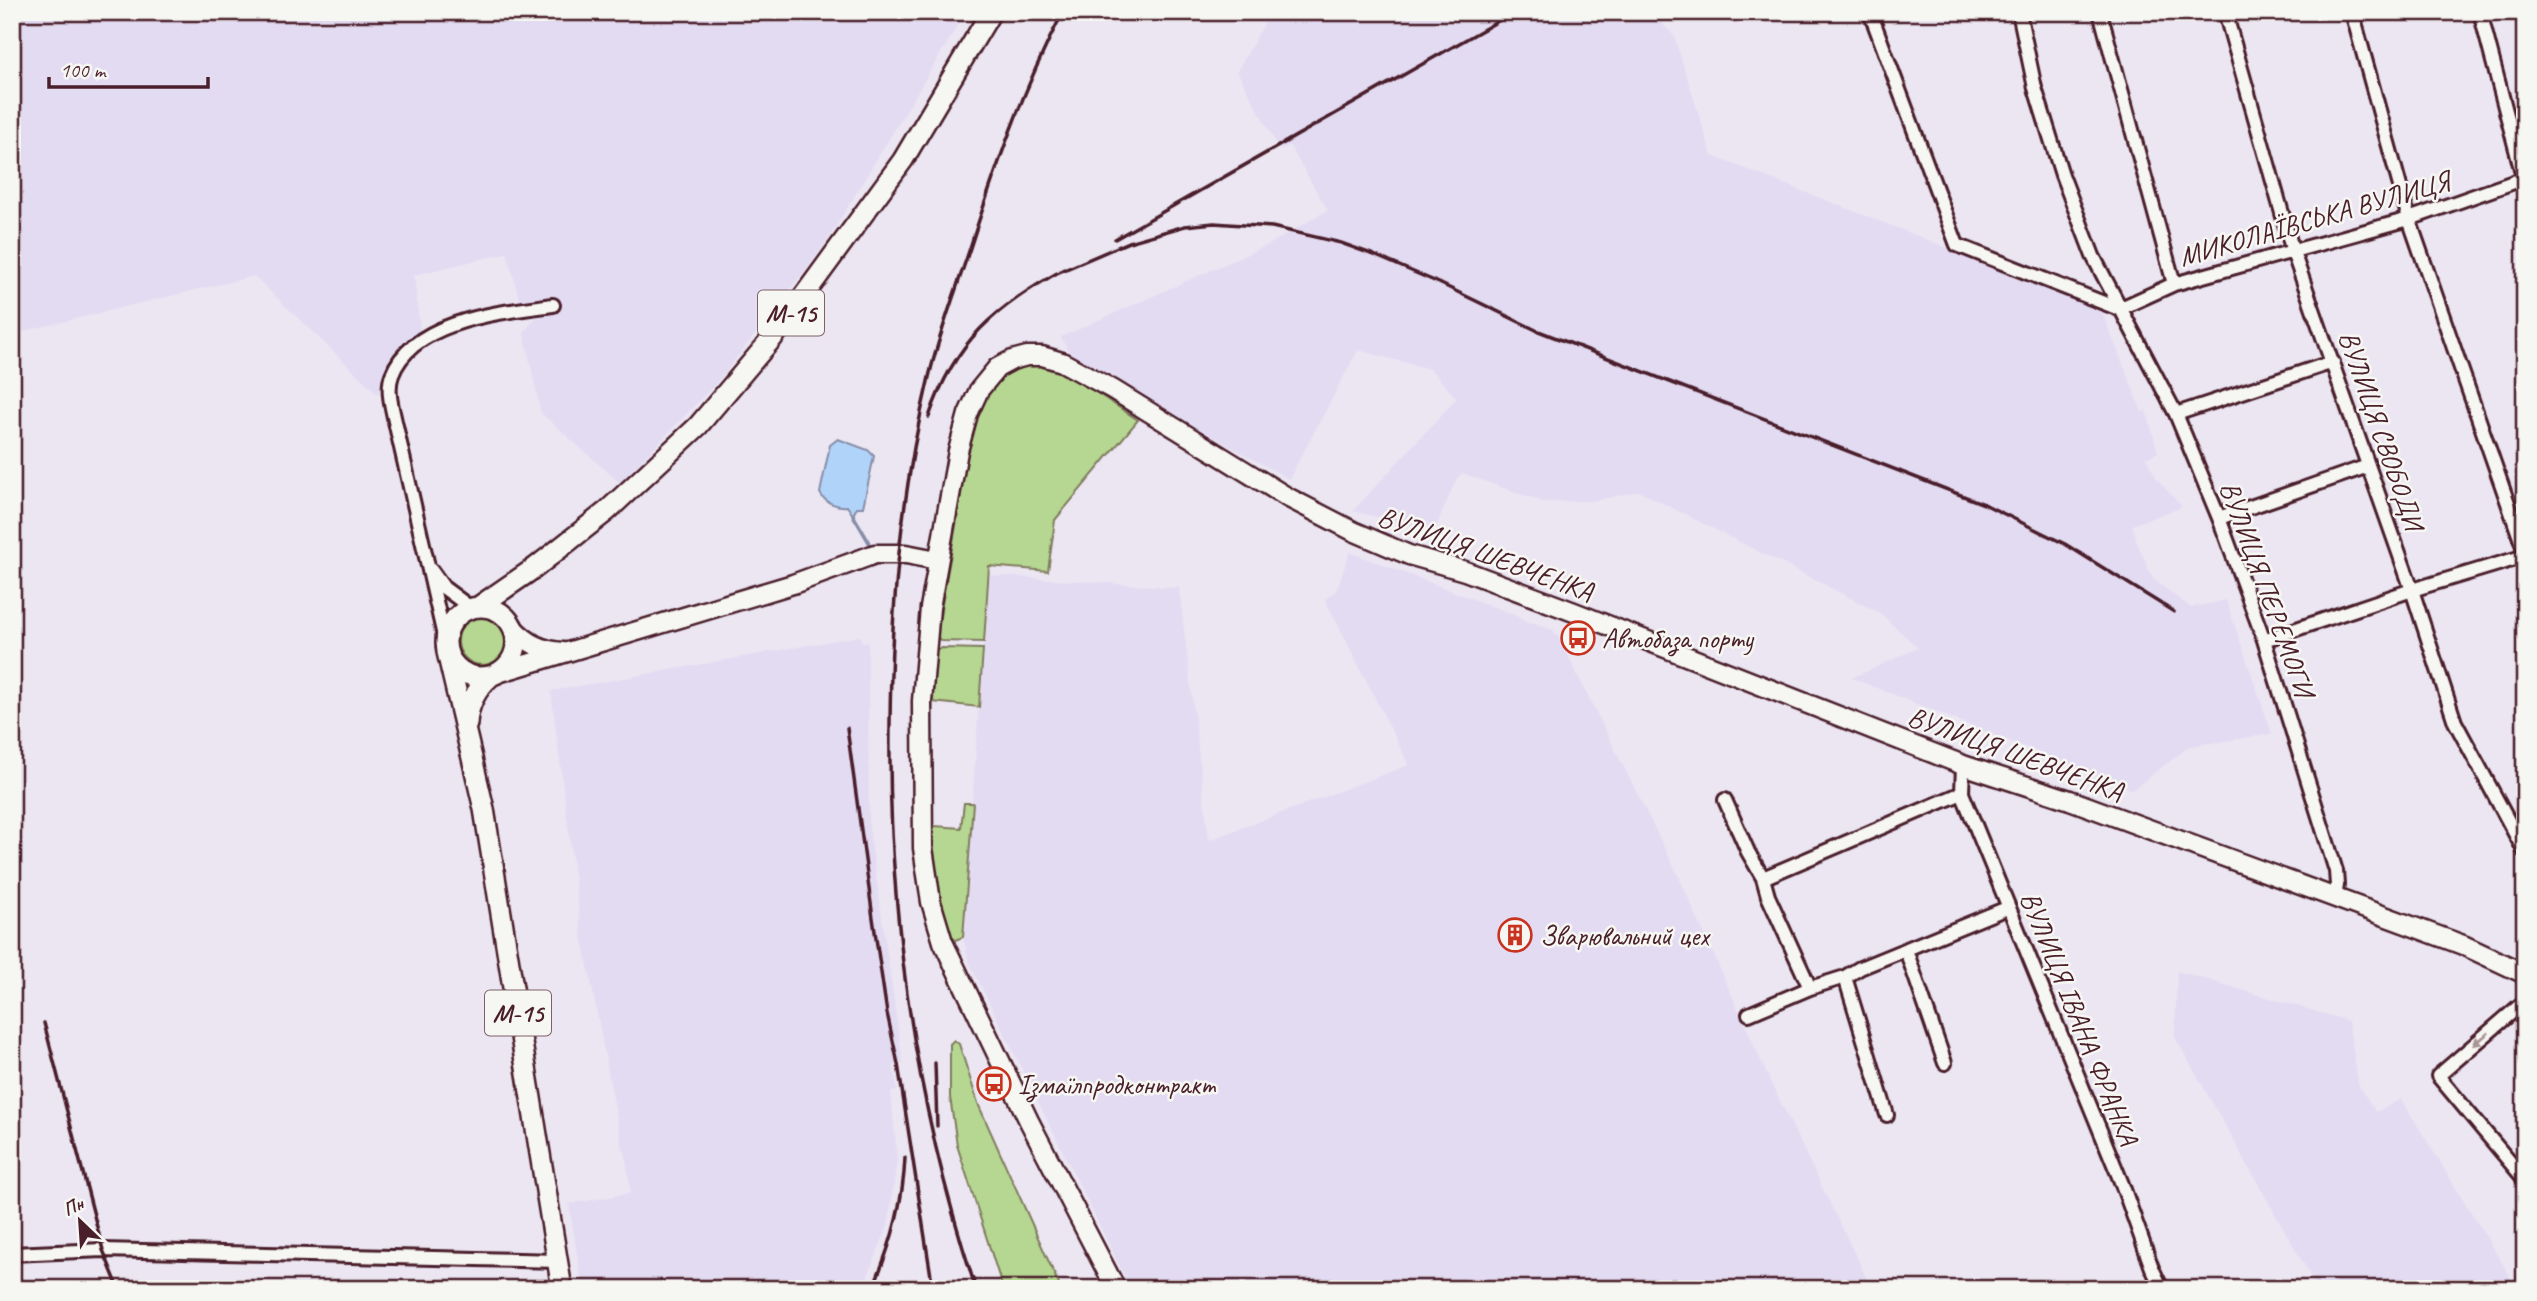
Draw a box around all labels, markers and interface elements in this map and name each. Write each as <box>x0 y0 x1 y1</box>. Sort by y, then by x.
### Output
scale bar <box>49 46 208 90</box>
text: 100 m <box>60 57 107 83</box>
street label: МИКОЛАЇВСЬКА ВУЛИЦЯ <box>2175 162 2458 274</box>
road number: М-15 <box>758 290 824 336</box>
street label: ВУЛИЦЯ СВОБОДИ <box>2331 326 2433 538</box>
street label: ВУЛИЦЯ ПЕРЕМОГИ <box>2212 477 2324 706</box>
street label: ВУЛИЦЯ ШЕВЧЕНКА <box>1373 498 1599 609</box>
bus stop icon: Автобаза порту <box>1559 619 1597 657</box>
place label: Автобаза порту <box>1602 621 1755 657</box>
street label: ВУЛИЦЯ ШЕВЧЕНКА <box>1903 698 2129 809</box>
street label: ВУЛИЦЯ ІВАНА ФРАНКА <box>2013 886 2147 1152</box>
building icon: Зварювальний цех <box>1496 916 1534 954</box>
place label: Зварювальний цех <box>1540 918 1711 953</box>
road number: М-15 <box>485 990 551 1036</box>
one-way arrow <box>2473 1031 2490 1046</box>
bus stop icon: Ізмаїлпродконтракт <box>975 1065 1013 1103</box>
place label: Ізмаїлпродконтракт <box>1018 1067 1216 1103</box>
north arrow <box>46 1186 116 1256</box>
text: Пн <box>59 1191 89 1222</box>

